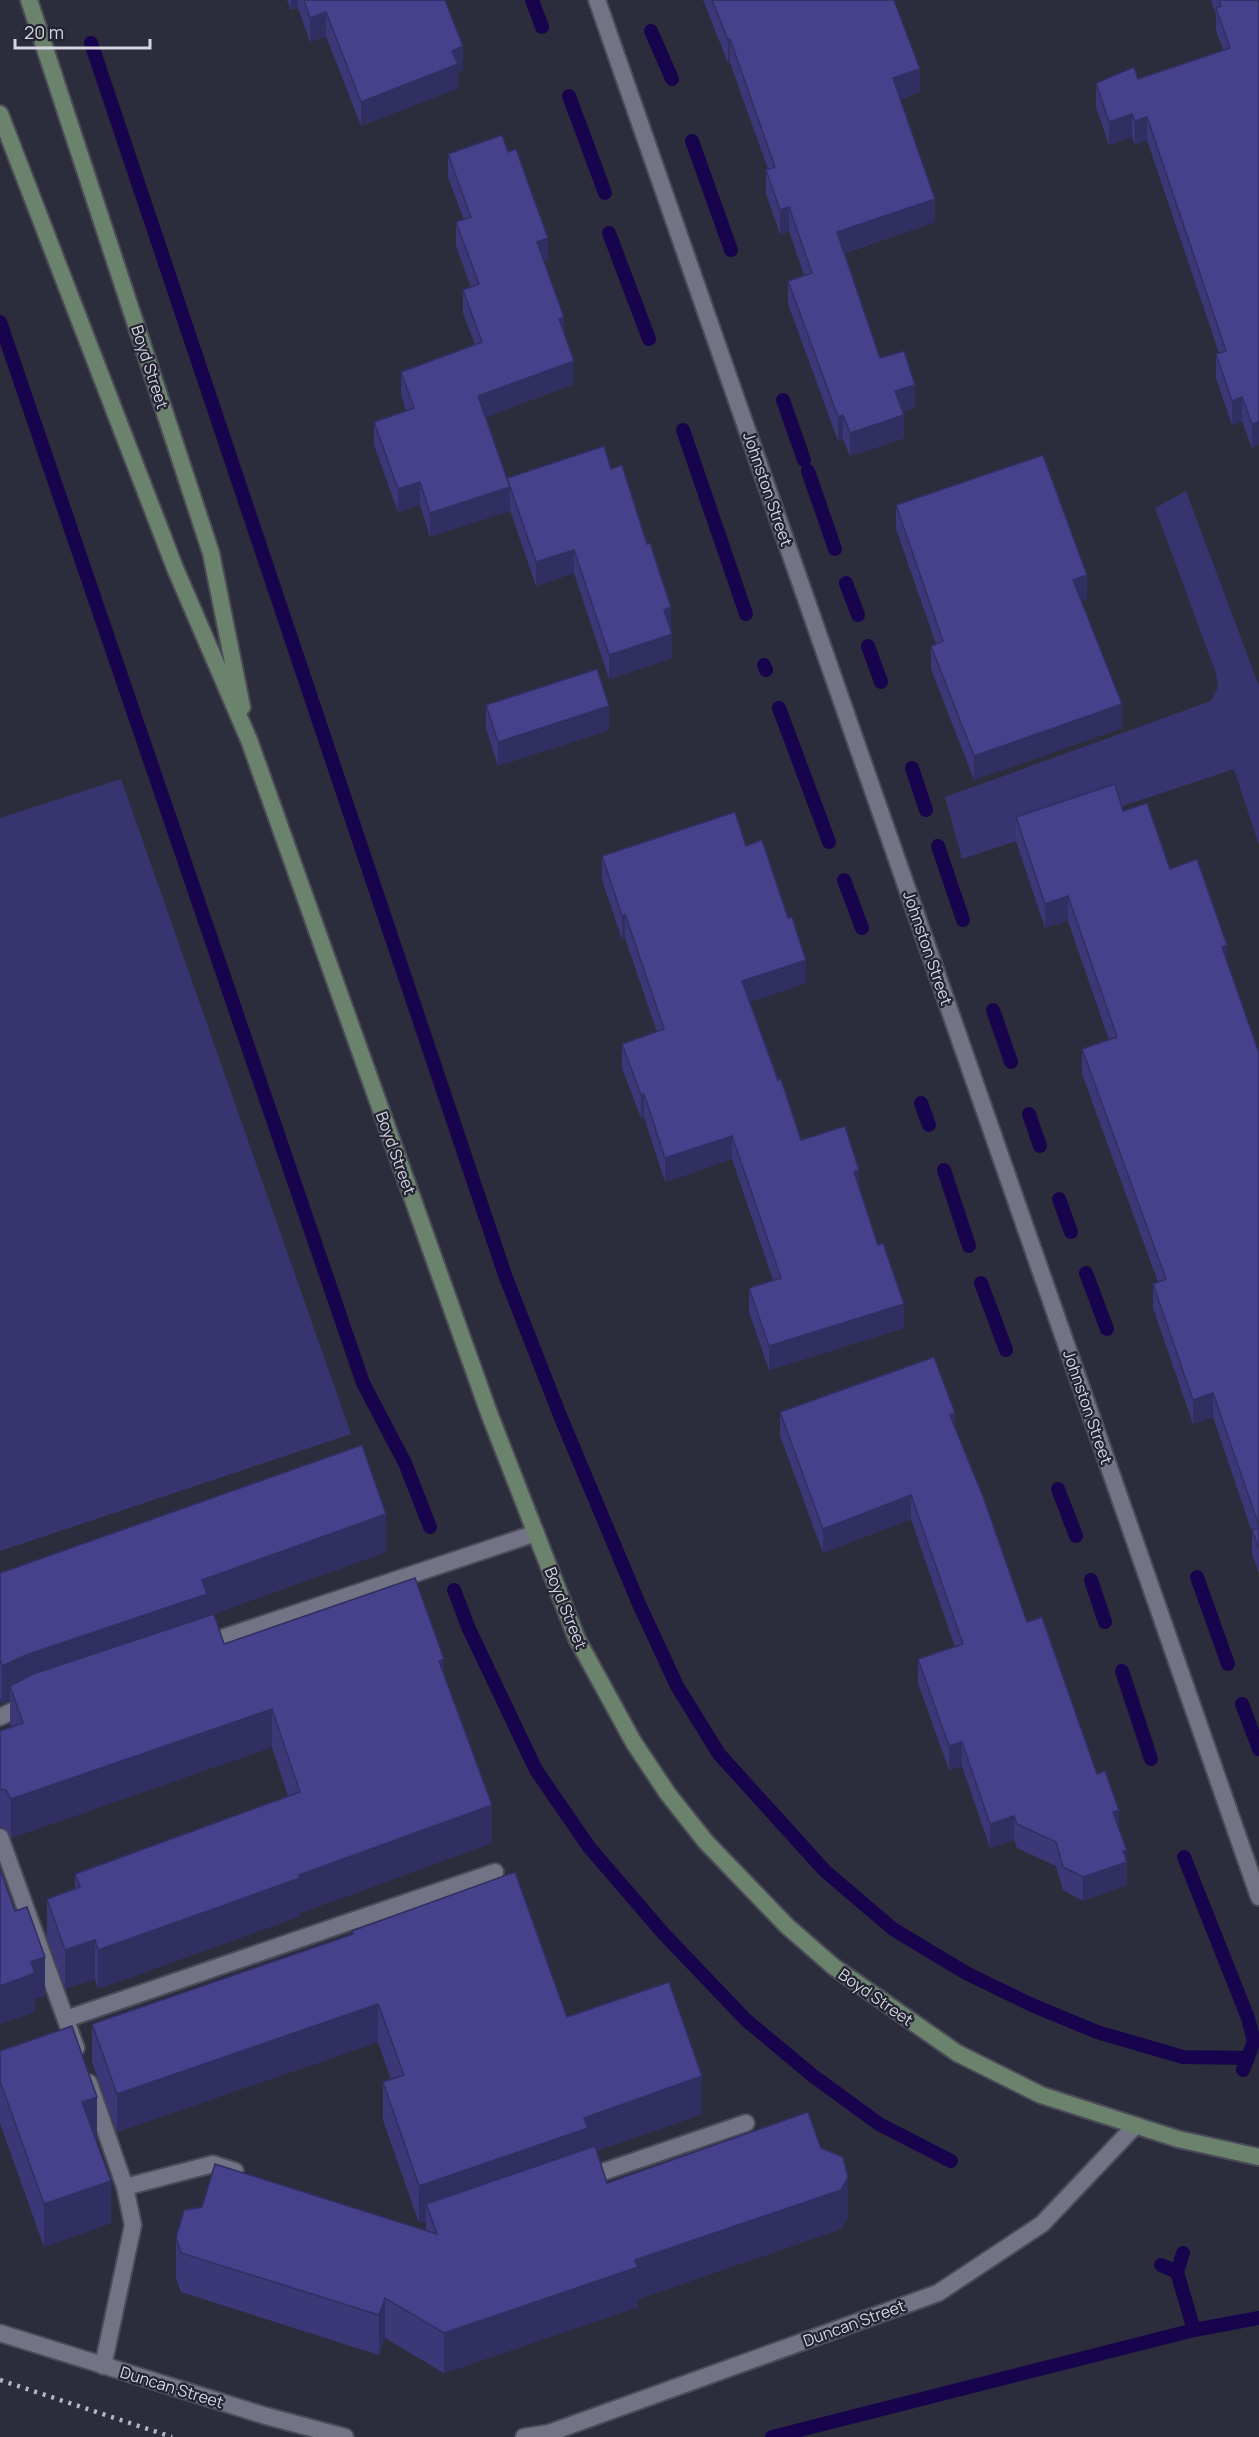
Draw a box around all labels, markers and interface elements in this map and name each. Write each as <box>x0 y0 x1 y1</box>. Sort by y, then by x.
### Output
scale bar <box>15 12 150 50</box>
text: 20 m <box>24 20 64 44</box>
street label: Boyd Street <box>126 322 174 412</box>
street label: Johnston Street <box>738 429 798 549</box>
street label: Johnston Street <box>898 888 958 1008</box>
street label: Boyd Street <box>371 1108 421 1198</box>
street label: Johnston Street <box>1058 1347 1118 1467</box>
street label: Boyd Street <box>540 1564 592 1652</box>
street label: Boyd Street <box>834 1963 918 2031</box>
street label: Duncan Street <box>800 2294 908 2352</box>
street label: Duncan Street <box>118 2361 226 2413</box>

